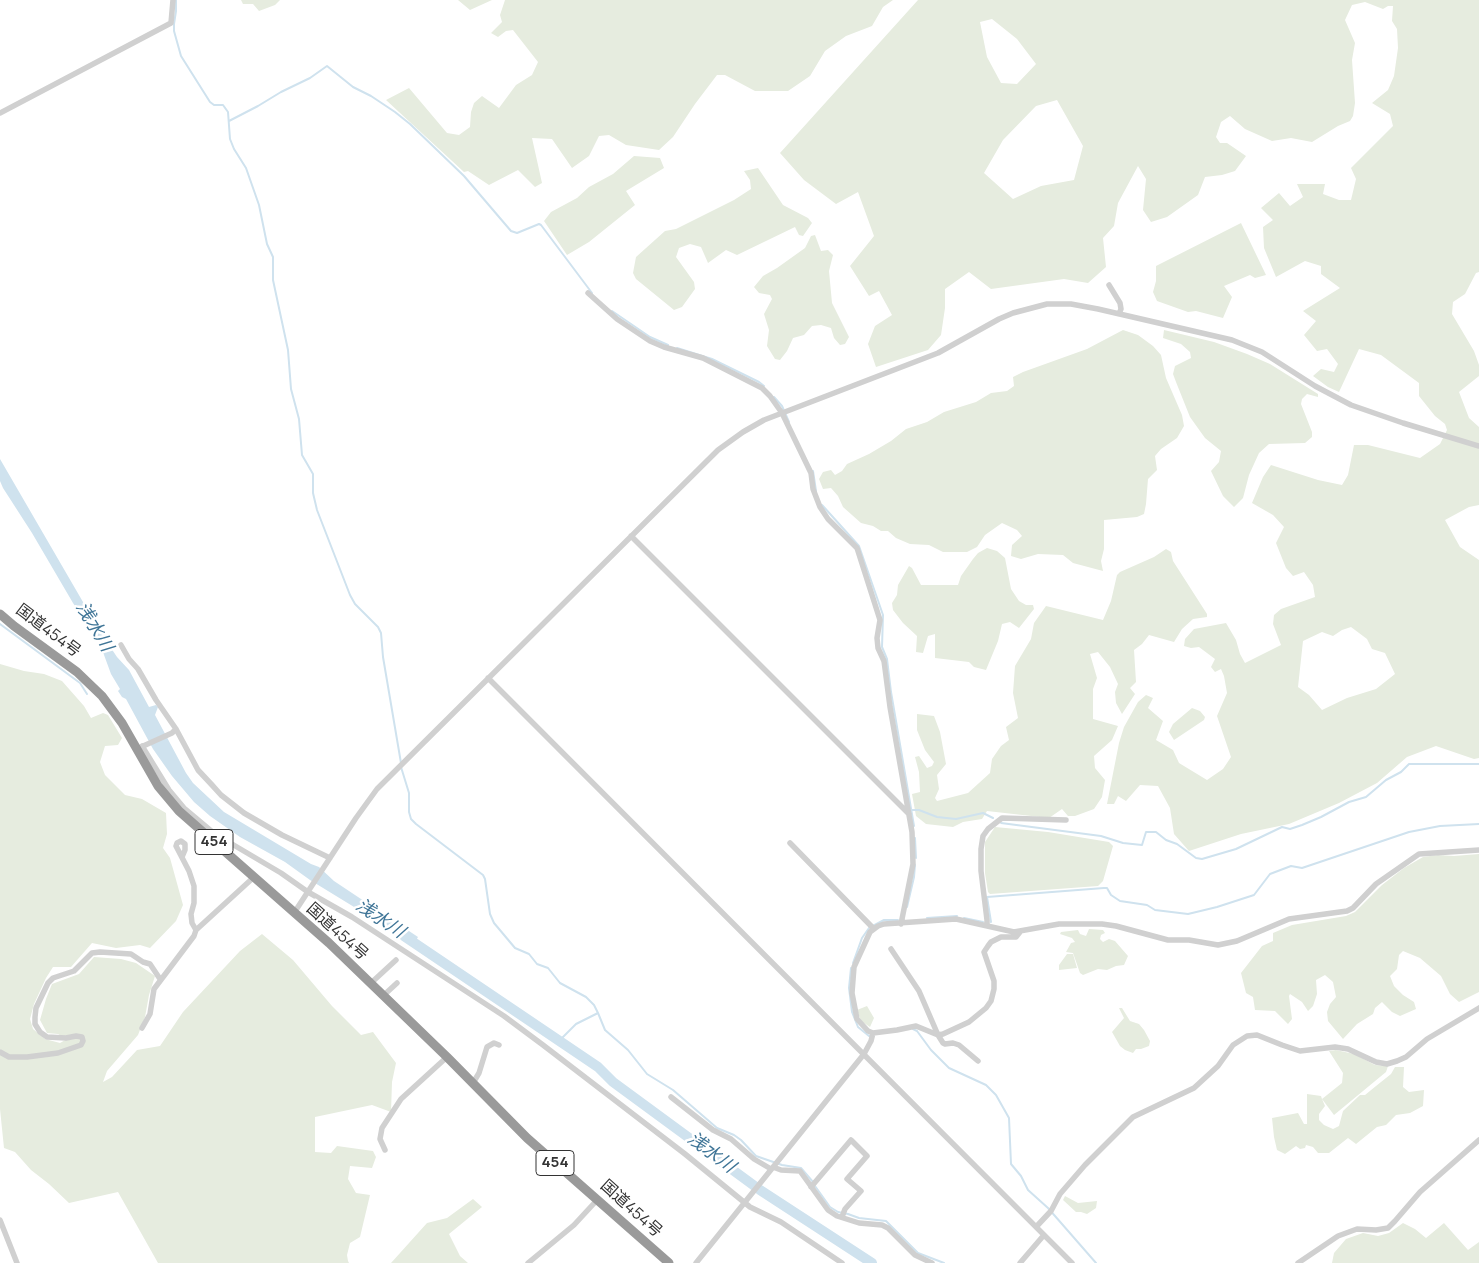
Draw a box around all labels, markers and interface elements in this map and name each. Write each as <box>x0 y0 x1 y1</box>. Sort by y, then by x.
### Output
water label: 浅水川 <box>71 598 117 656</box>
street label: 国道454号 <box>12 600 84 662</box>
road number: 454 <box>195 830 233 854</box>
water label: 浅水川 <box>352 895 408 943</box>
street label: 国道454号 <box>302 899 372 965</box>
water label: 浅水川 <box>683 1128 739 1178</box>
road number: 454 <box>536 1150 574 1176</box>
street label: 国道454号 <box>596 1176 666 1242</box>

